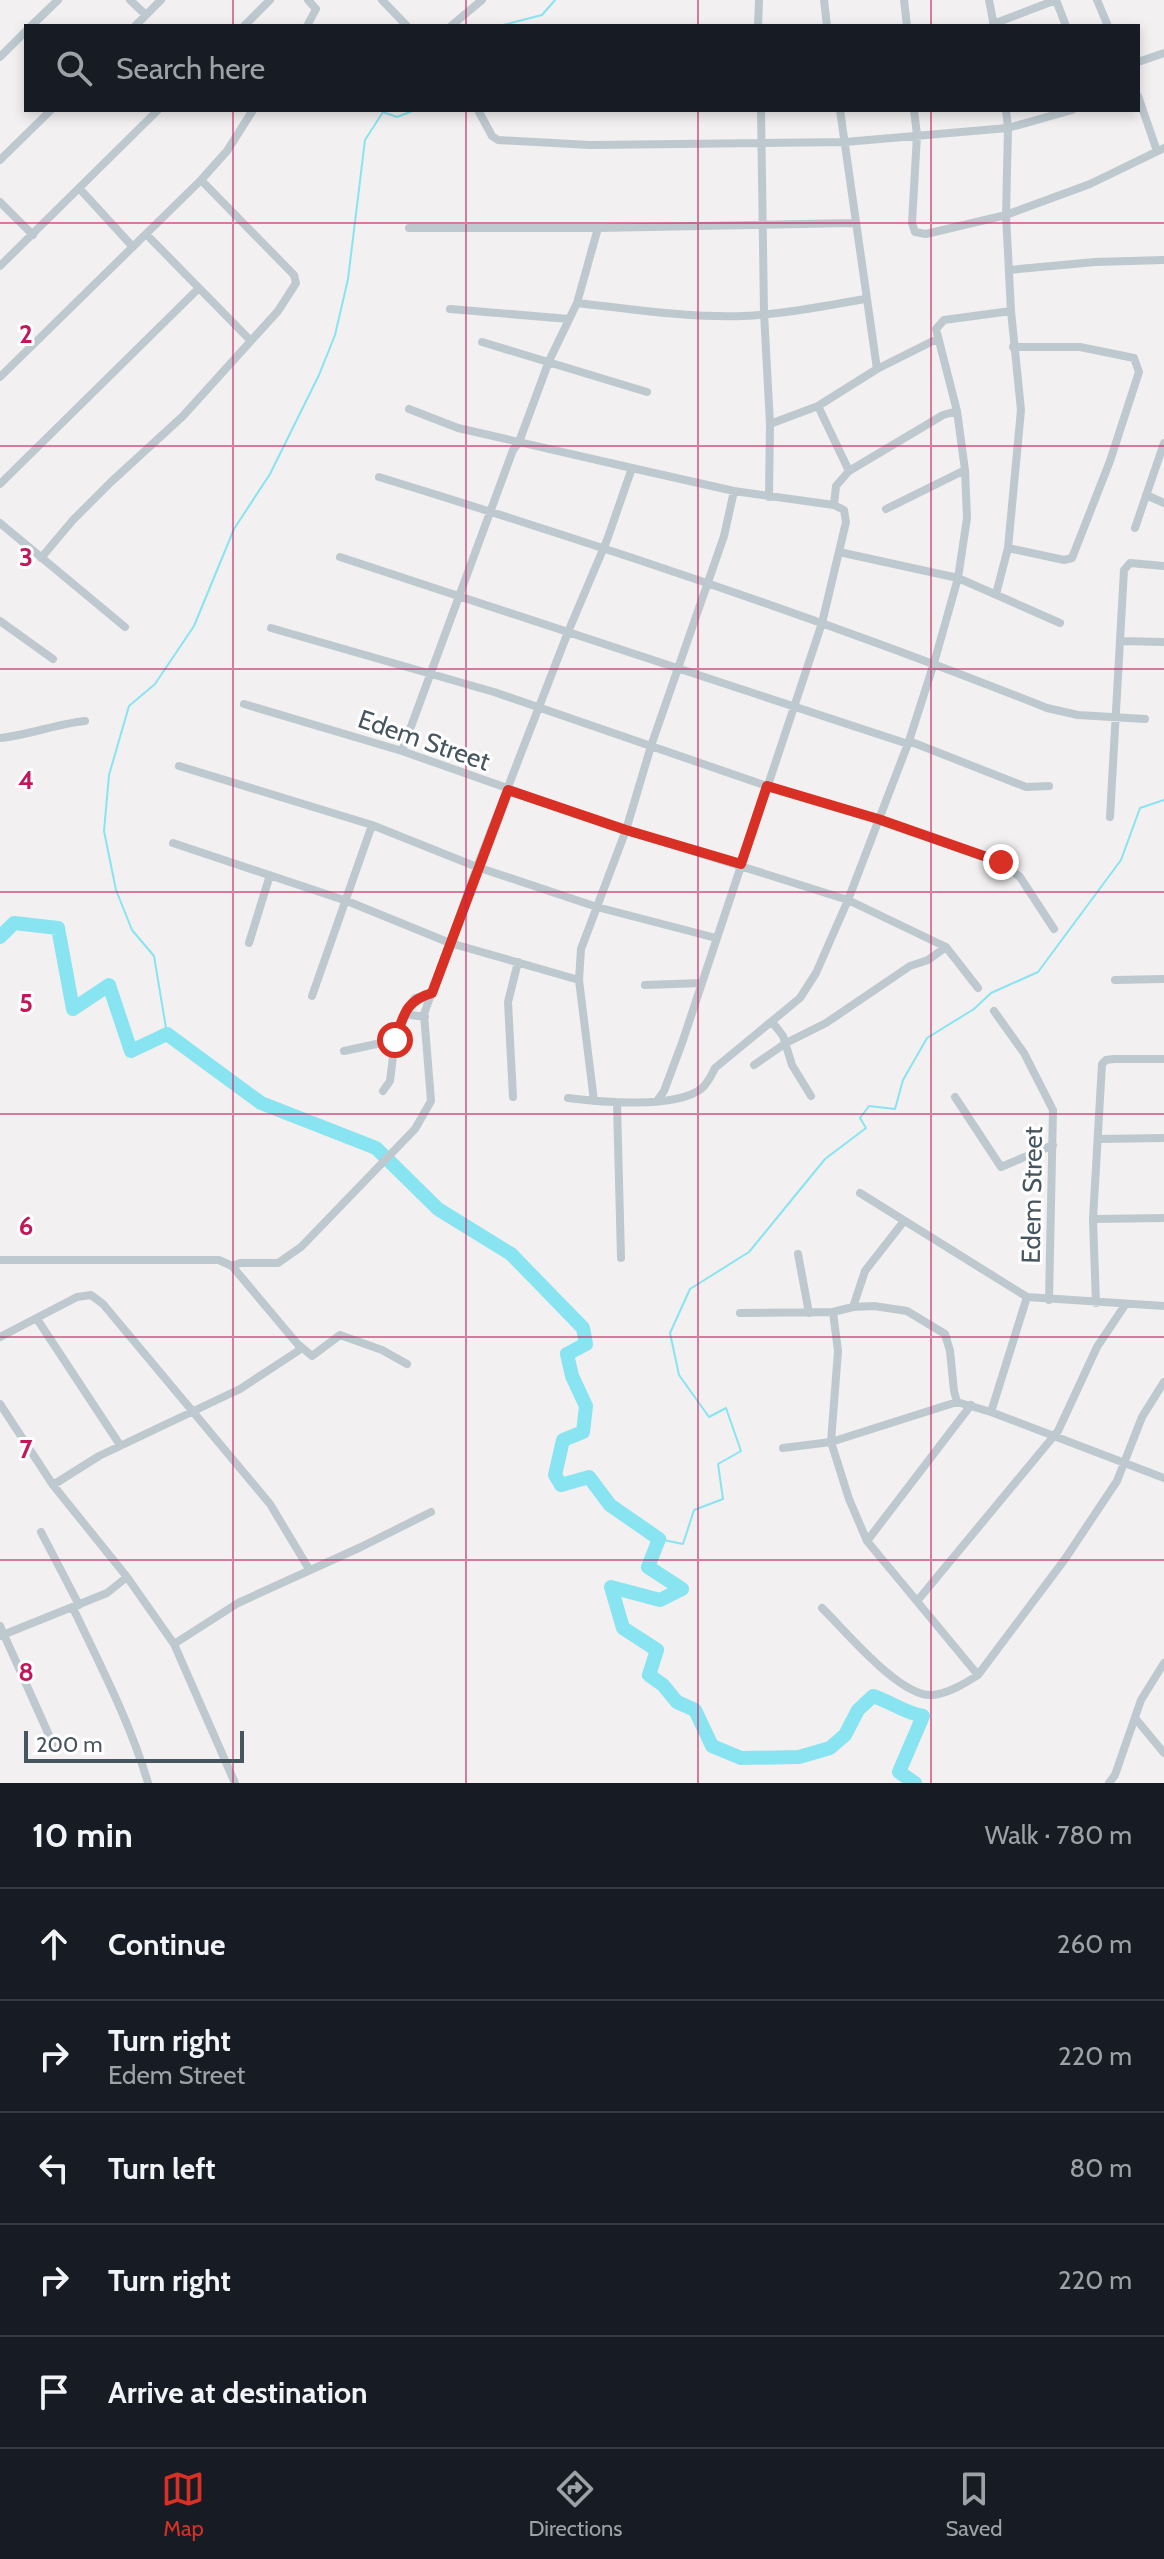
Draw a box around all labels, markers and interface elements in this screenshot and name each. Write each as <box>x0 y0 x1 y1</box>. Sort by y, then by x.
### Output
search box <box>24 24 1140 112</box>
icon: search <box>52 46 96 90</box>
text: Search here <box>116 50 265 87</box>
text: 2 <box>19 318 33 350</box>
text: 3 <box>19 541 33 573</box>
street label: Edem Street <box>354 703 494 778</box>
text: 4 <box>18 764 34 796</box>
route end <box>983 844 1019 880</box>
text: 5 <box>19 987 33 1019</box>
route start <box>377 1022 413 1058</box>
street label: Edem Street <box>1015 1126 1049 1264</box>
text: 6 <box>19 1210 33 1242</box>
text: 7 <box>19 1433 33 1465</box>
text: 8 <box>18 1656 34 1688</box>
scale bar <box>24 1727 244 1763</box>
text: 200 m <box>36 1731 102 1758</box>
text: 10 min <box>32 1814 133 1856</box>
text: Walk · 780 m <box>985 1819 1132 1851</box>
icon: ahead <box>32 1922 76 1966</box>
text: Continue <box>108 1926 225 1963</box>
text: 260 m <box>1057 1928 1132 1960</box>
text: Turn right <box>108 2022 231 2059</box>
icon: right <box>32 2034 76 2078</box>
text: 220 m <box>1058 2040 1132 2072</box>
text: Edem Street <box>108 2059 245 2091</box>
icon: left <box>32 2146 76 2190</box>
text: Turn left <box>108 2150 216 2187</box>
text: 80 m <box>1069 2152 1132 2184</box>
icon: right <box>32 2258 76 2302</box>
text: Turn right <box>108 2262 231 2299</box>
text: 220 m <box>1058 2264 1132 2296</box>
icon: arrive <box>32 2370 76 2414</box>
text: Arrive at destination <box>108 2374 368 2411</box>
tab: Map <box>161 2467 205 2542</box>
tab: Directions <box>528 2467 622 2542</box>
tab: Saved <box>945 2467 1003 2542</box>

